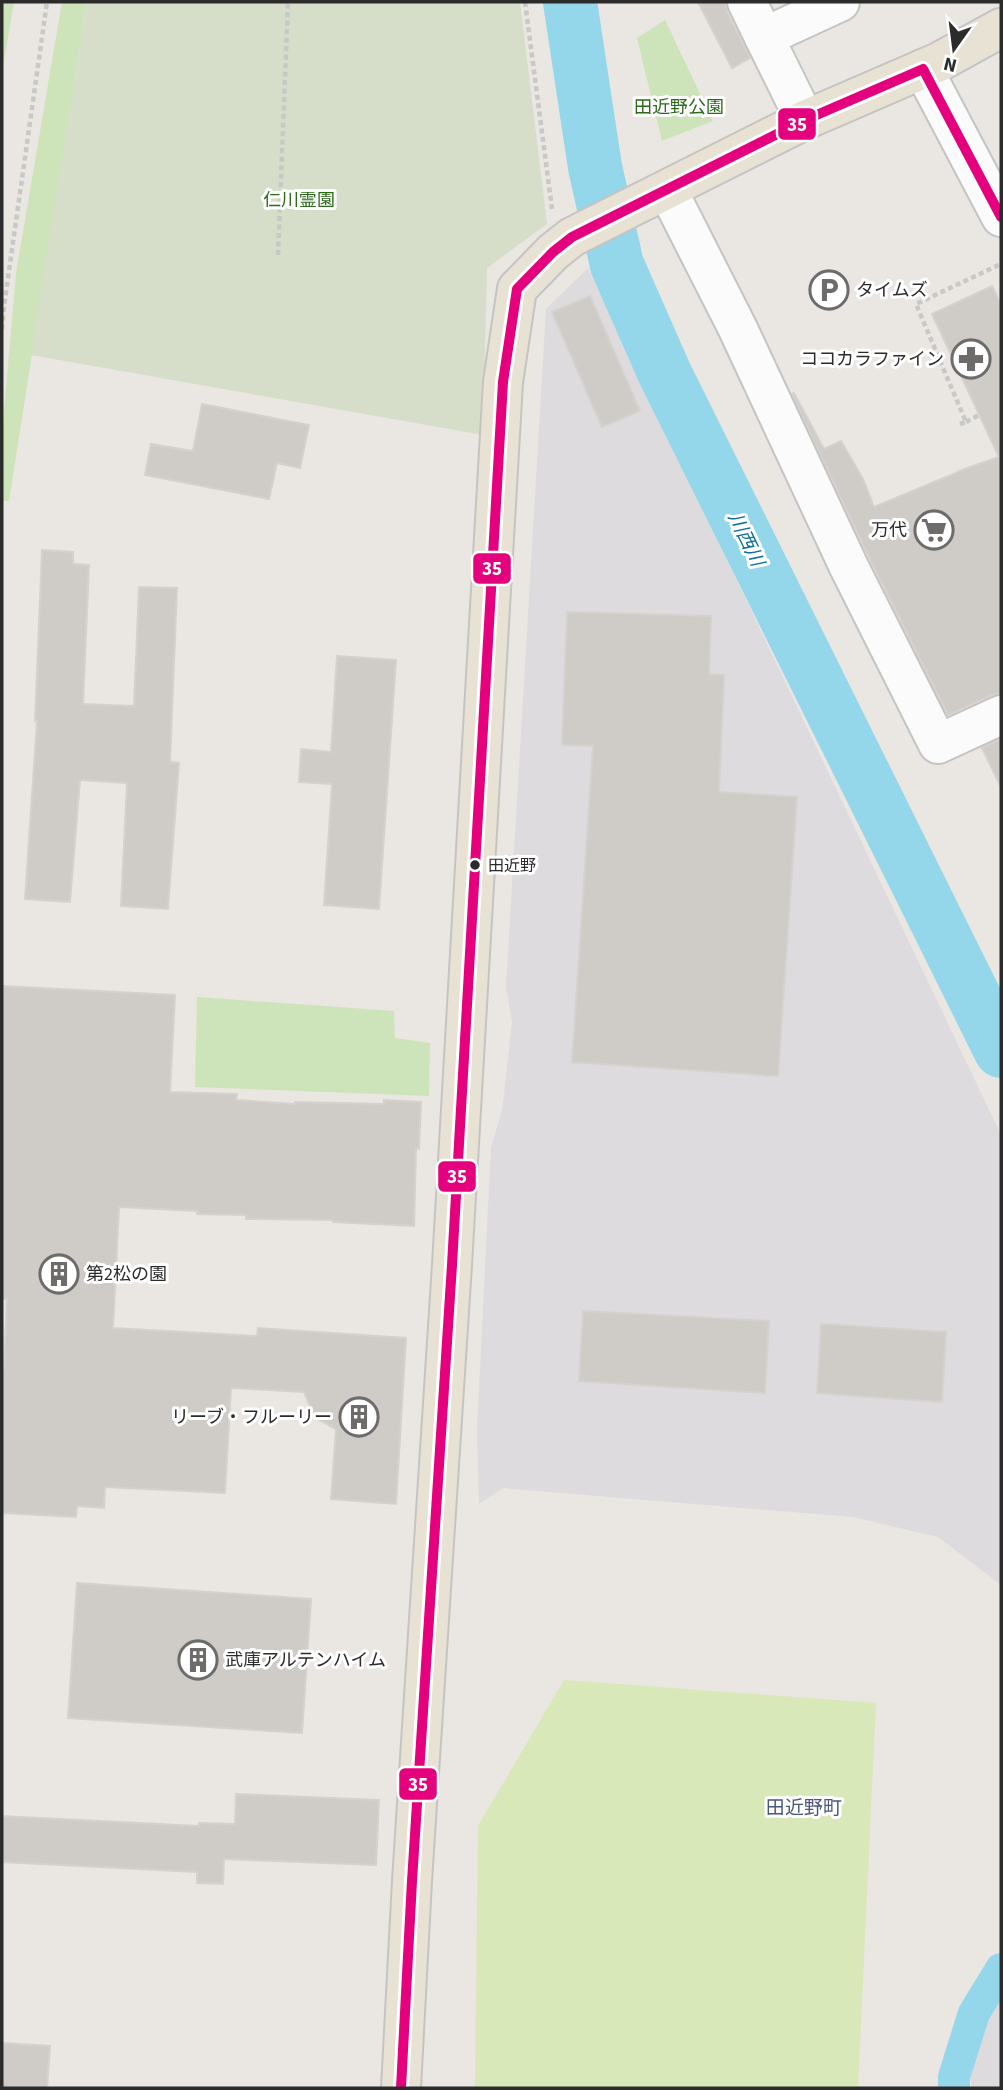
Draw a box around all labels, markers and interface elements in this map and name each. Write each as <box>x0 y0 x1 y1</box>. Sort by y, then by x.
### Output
north arrow <box>919 14 989 84</box>
text: N <box>941 49 960 79</box>
park label: 田近野公園 <box>634 95 724 120</box>
line badge: 35 <box>777 107 817 141</box>
text: 35 <box>787 112 807 139</box>
park label: 仁川霊園 <box>263 188 335 213</box>
parking icon: タイムズ <box>808 269 850 311</box>
place label: タイムズ <box>856 278 928 303</box>
pharmacy icon: ココカラファイン <box>950 338 992 380</box>
place label: ココカラファイン <box>800 347 944 372</box>
water label: 川西川 <box>721 508 771 573</box>
supermarket icon: 万代 <box>913 509 955 551</box>
place label: 万代 <box>871 518 907 543</box>
line badge: 35 <box>472 552 512 585</box>
text: 35 <box>482 556 502 583</box>
place label: 田近野 <box>488 855 536 877</box>
marker: 田近野 <box>468 858 482 872</box>
line badge: 35 <box>437 1160 477 1193</box>
text: 35 <box>447 1164 467 1191</box>
building icon: 第2松の園 <box>38 1253 80 1295</box>
place label: 第2松の園 <box>86 1262 167 1287</box>
building icon: リーブ・フルーリー <box>338 1396 380 1438</box>
place label: リーブ・フルーリー <box>171 1405 332 1430</box>
building icon: 武庫アルテンハイム <box>177 1639 219 1681</box>
place label: 武庫アルテンハイム <box>225 1648 386 1673</box>
line badge: 35 <box>398 1767 438 1801</box>
text: 35 <box>408 1772 428 1799</box>
district label: 田近野町 <box>766 1795 842 1822</box>

